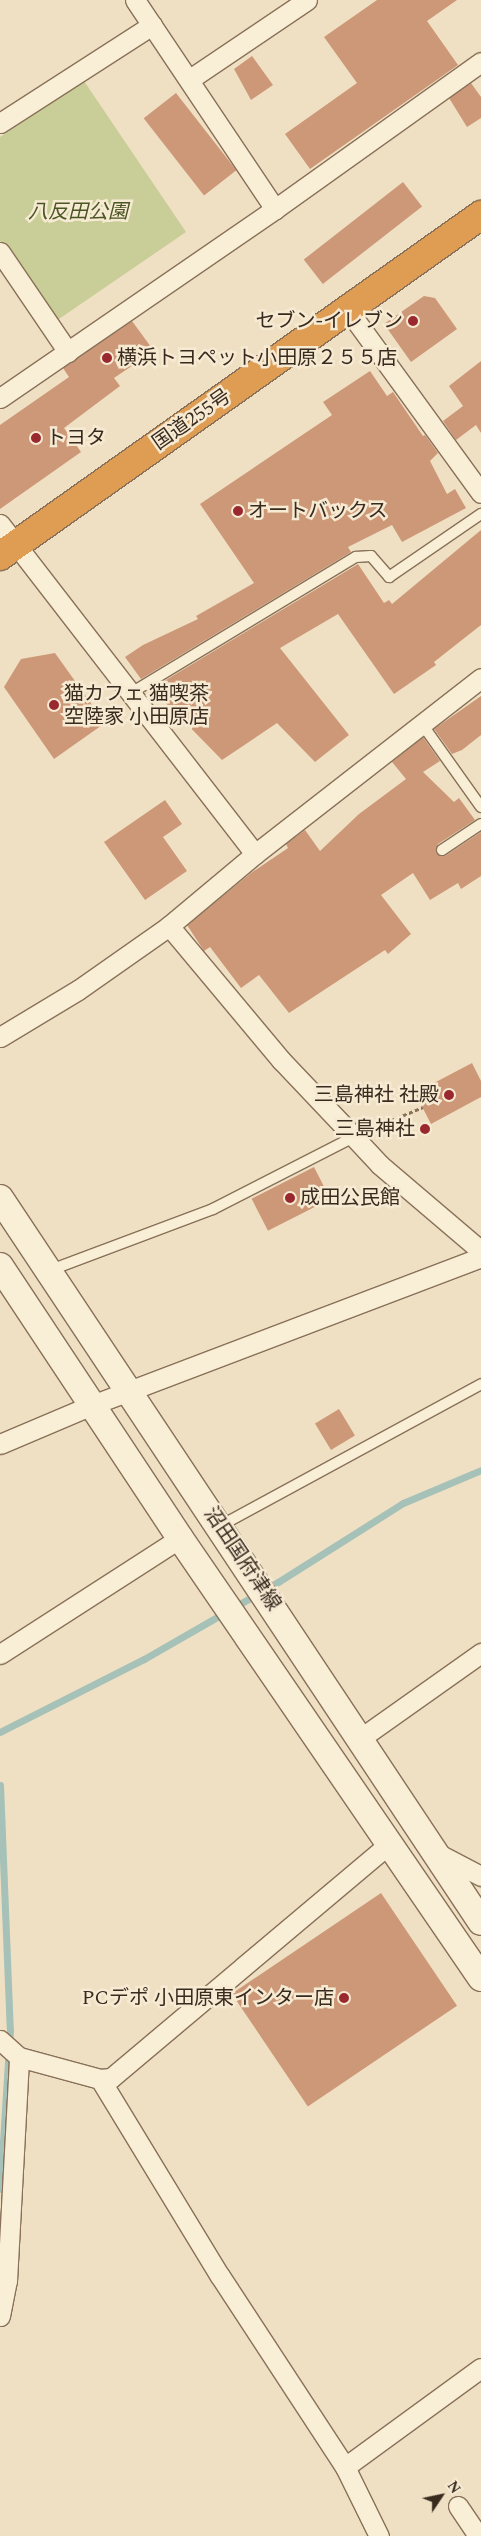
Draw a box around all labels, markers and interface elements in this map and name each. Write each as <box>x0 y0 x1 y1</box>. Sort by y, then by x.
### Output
park label: 八反田公園 <box>28 200 128 224</box>
place label: セブン-イレブン <box>256 309 403 333</box>
marker: セブン-イレブン <box>407 315 419 327</box>
place label: 横浜トヨペット小田原２５５店 <box>117 346 397 370</box>
marker: 横浜トヨペット小田原２５５店 <box>101 352 113 364</box>
street label: 国道255号 <box>148 384 236 456</box>
place label: トヨタ <box>46 426 106 450</box>
marker: トヨタ <box>30 432 42 444</box>
place label: オートバックス <box>248 499 388 523</box>
marker: オートバックス <box>232 505 244 517</box>
place label: 猫カフェ 猫喫茶 空陸家 小田原店 <box>64 682 209 729</box>
marker: 猫カフェ 猫喫茶 空陸家 小田原店 <box>48 699 60 711</box>
place label: 三島神社 社殿 <box>314 1083 439 1107</box>
marker: 三島神社 社殿 <box>443 1089 455 1101</box>
place label: 三島神社 <box>335 1117 415 1141</box>
marker: 三島神社 <box>419 1123 431 1135</box>
place label: 成田公民館 <box>300 1186 400 1210</box>
marker: 成田公民館 <box>284 1192 296 1204</box>
street label: 沼田国府津線 <box>199 1503 285 1615</box>
place label: PCデポ 小田原東インター店 <box>82 1986 334 2010</box>
marker: PCデポ 小田原東インター店 <box>338 1992 350 2004</box>
north arrow <box>416 2471 466 2521</box>
text: N <box>442 2477 466 2498</box>

